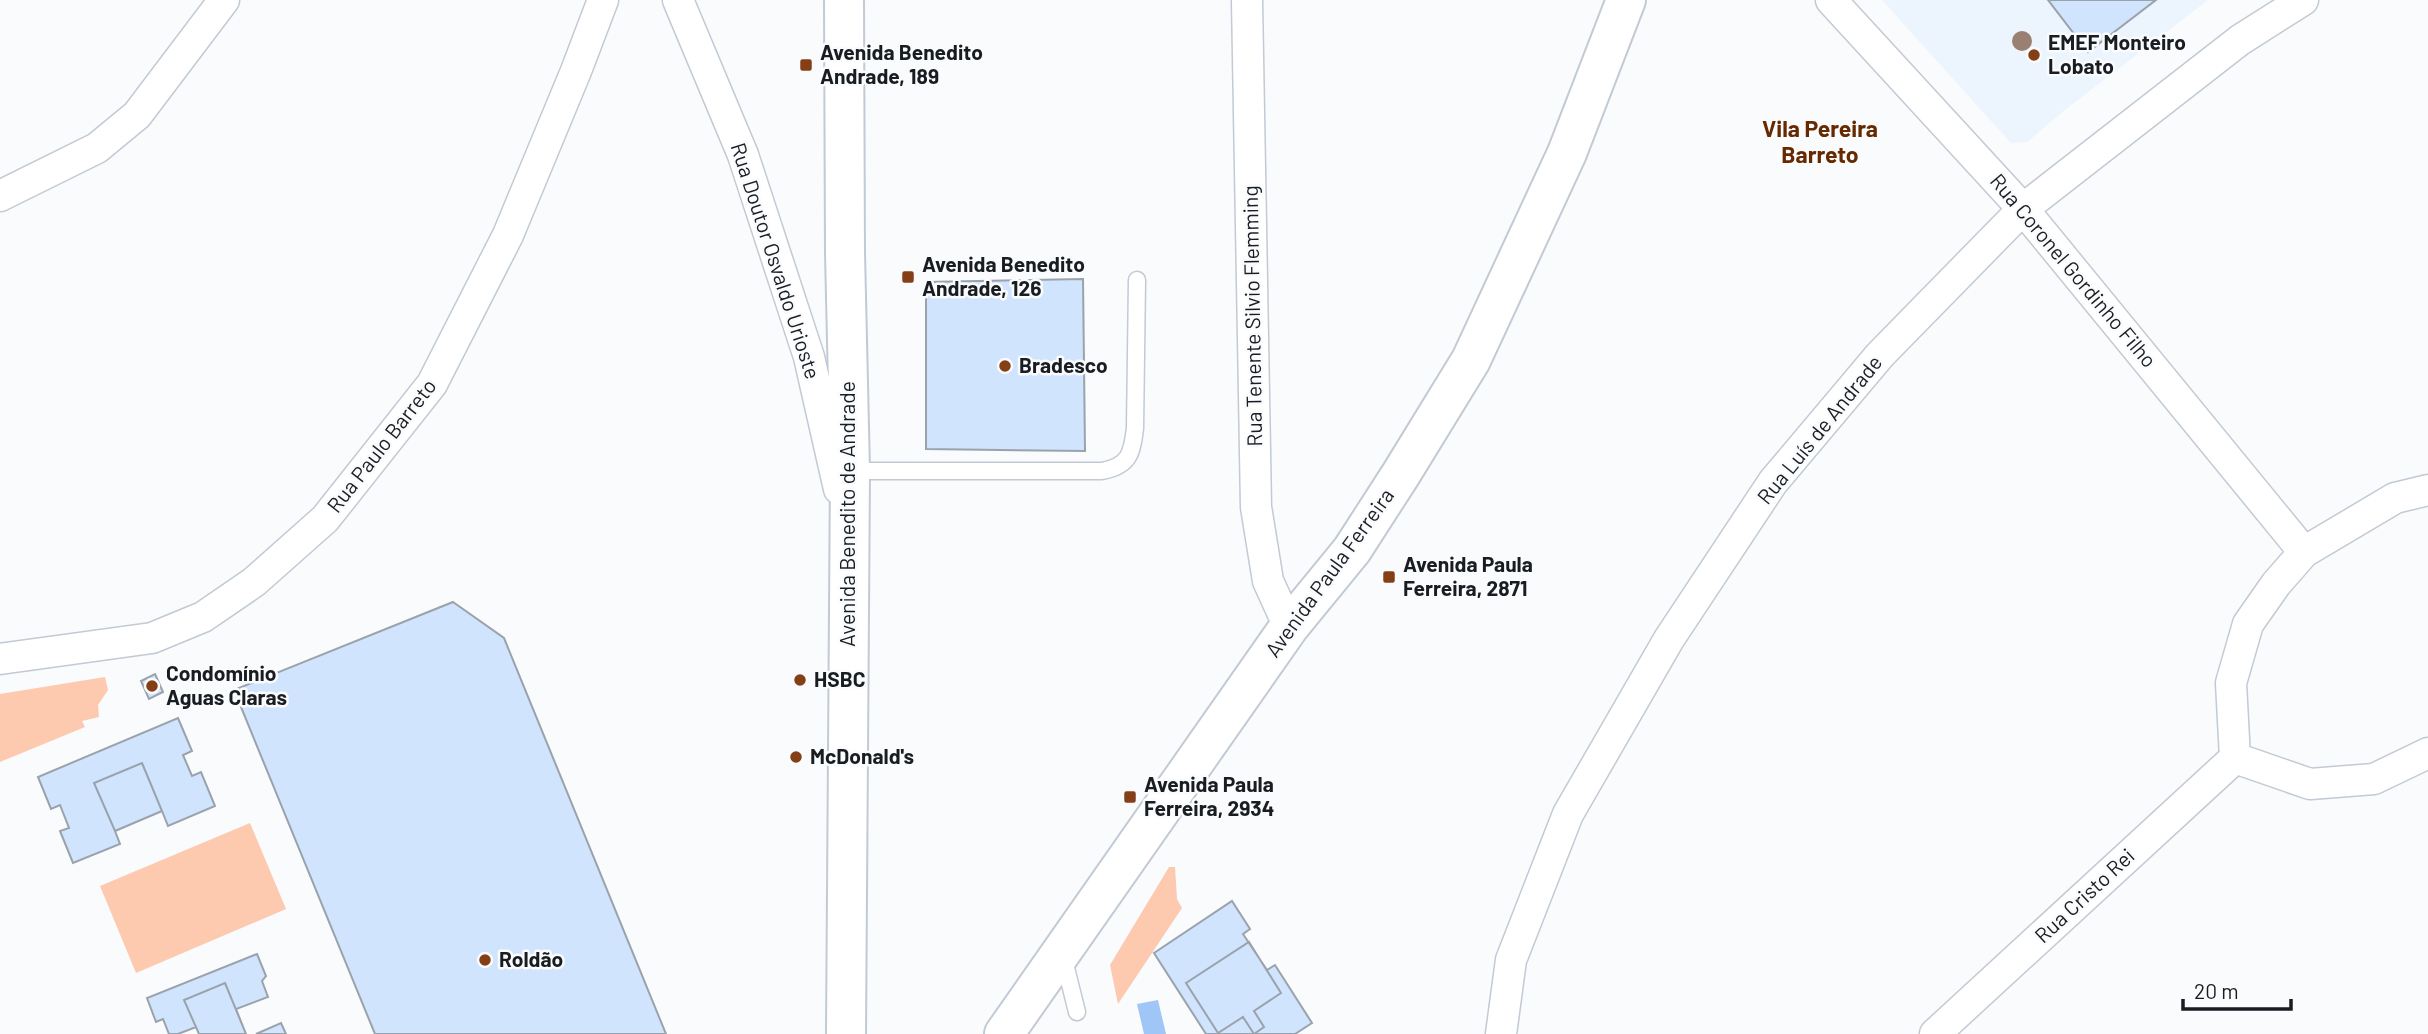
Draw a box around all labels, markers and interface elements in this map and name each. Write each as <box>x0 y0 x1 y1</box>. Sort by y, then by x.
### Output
place label: EMEF Monteiro Lobato <box>2048 29 2186 78</box>
place label: Avenida Benedito Andrade, 189 <box>820 39 983 88</box>
marker: EMEF Monteiro Lobato <box>2026 47 2042 63</box>
marker: Avenida Benedito Andrade, 189 <box>798 57 814 73</box>
district label: Vila Pereira Barreto <box>1762 114 1878 168</box>
street label: Rua Doutor Osvaldo Urioste <box>726 139 826 382</box>
street label: Rua Coronel Gordinho Filho <box>1986 168 2163 372</box>
street label: Rua Tenente Silvio Flemming <box>1237 185 1266 447</box>
place label: Avenida Benedito Andrade, 126 <box>922 251 1085 300</box>
marker: Avenida Benedito Andrade, 126 <box>900 269 916 285</box>
street label: Rua Luís de Andrade <box>1751 350 1887 509</box>
place label: Bradesco <box>1019 352 1108 377</box>
marker: Bradesco <box>997 358 1013 374</box>
street label: Rua Paulo Barreto <box>321 373 441 517</box>
street label: Avenida Benedito de Andrade <box>834 381 859 647</box>
street label: Avenida Paula Ferreira <box>1259 483 1398 661</box>
place label: Avenida Paula Ferreira, 2871 <box>1403 551 1533 600</box>
marker: Avenida Paula Ferreira, 2871 <box>1381 569 1397 585</box>
place label: Condomínio Aguas Claras <box>166 660 287 709</box>
place label: HSBC <box>814 666 865 691</box>
marker: HSBC <box>792 672 808 688</box>
marker: Condomínio Aguas Claras <box>144 678 160 694</box>
place label: McDonald's <box>810 743 914 768</box>
marker: McDonald's <box>788 749 804 765</box>
place label: Avenida Paula Ferreira, 2934 <box>1144 771 1274 820</box>
marker: Avenida Paula Ferreira, 2934 <box>1122 789 1138 805</box>
street label: Rua Cristo Rei <box>2029 842 2139 947</box>
place label: Roldão <box>499 946 563 971</box>
marker: Roldão <box>477 952 493 968</box>
scale bar <box>2183 968 2292 1012</box>
text: 20 m <box>2194 978 2239 1003</box>

